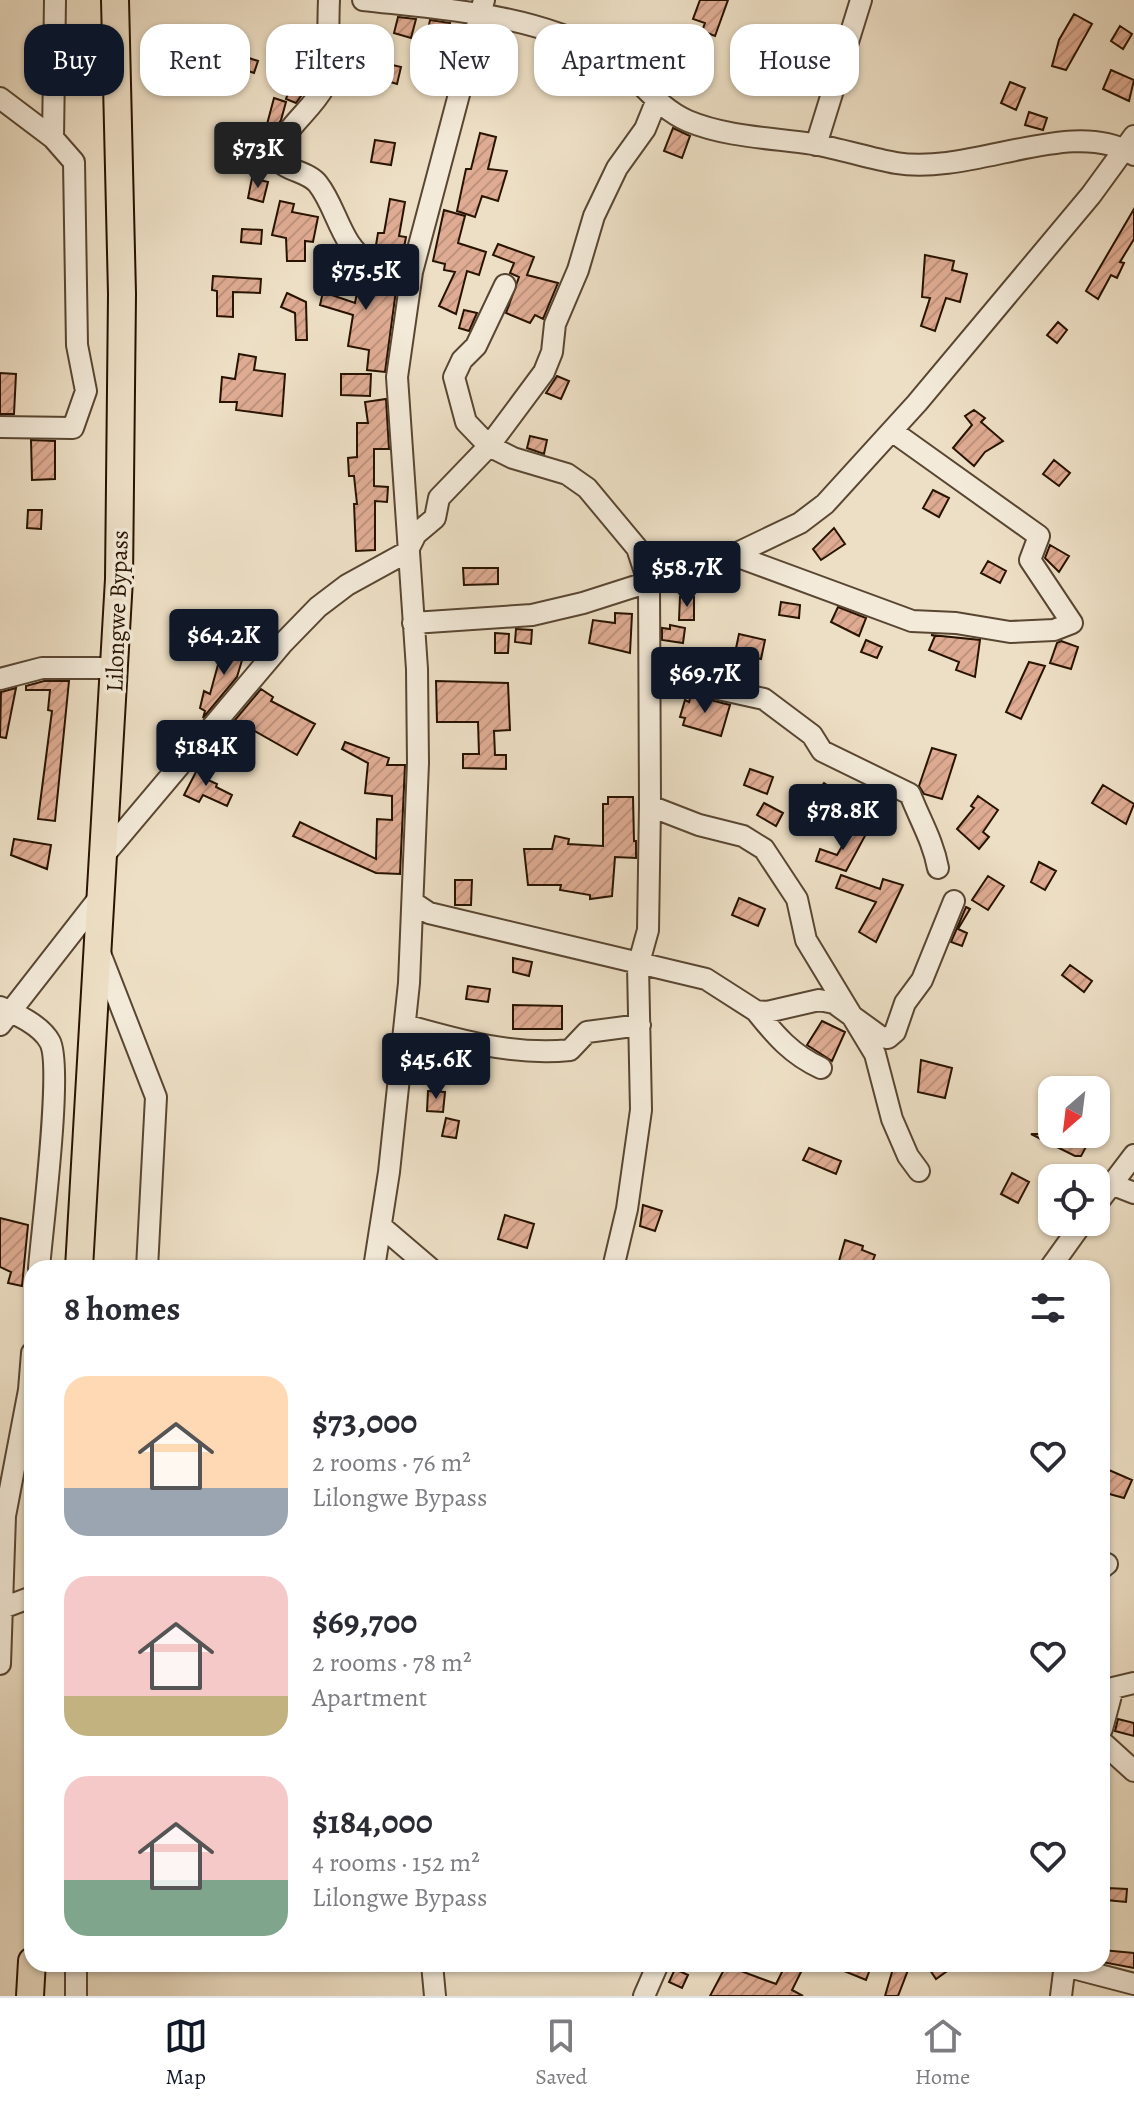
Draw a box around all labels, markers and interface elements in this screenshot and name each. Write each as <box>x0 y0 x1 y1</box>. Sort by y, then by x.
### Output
chip: Buy <box>24 24 124 96</box>
chip: Rent <box>140 24 250 96</box>
chip: Filters <box>266 24 394 96</box>
chip: New <box>410 24 518 96</box>
chip: Apartment <box>534 24 714 96</box>
chip: House <box>730 24 859 96</box>
pin: $73K <box>211 122 305 190</box>
text: $73K <box>232 130 284 165</box>
pin: $75.5K <box>301 244 431 312</box>
text: $75.5K <box>331 252 401 287</box>
street label: Lilongwe Bypass <box>98 530 136 692</box>
pin: $58.7K <box>622 541 752 609</box>
text: $58.7K <box>651 549 723 584</box>
pin: $64.2K <box>159 609 289 677</box>
text: $64.2K <box>187 617 261 652</box>
pin: $69.7K <box>640 647 770 715</box>
text: $69.7K <box>669 655 741 690</box>
pin: $184K <box>150 720 262 788</box>
text: $184K <box>174 728 238 763</box>
pin: $78.8K <box>778 784 908 852</box>
text: $78.8K <box>807 792 879 827</box>
pin: $45.6K <box>371 1033 501 1101</box>
text: $45.6K <box>400 1041 472 1076</box>
north arrow <box>1038 1076 1110 1148</box>
map controls <box>1038 1076 1110 1236</box>
button: locate <box>1038 1164 1110 1236</box>
text: 8 homes <box>64 1285 180 1332</box>
icon: filters <box>1026 1286 1070 1330</box>
text: $73,000 <box>312 1398 417 1445</box>
icon: home <box>128 1408 224 1504</box>
icon: heart <box>1026 1434 1070 1478</box>
text: 2 rooms · 76 m² <box>312 1445 471 1480</box>
text: Lilongwe Bypass <box>312 1480 487 1515</box>
text: $69,700 <box>312 1598 417 1645</box>
icon: home <box>128 1608 224 1704</box>
icon: heart <box>1026 1634 1070 1678</box>
text: 2 rooms · 78 m² <box>312 1645 471 1680</box>
text: Apartment <box>312 1680 427 1715</box>
text: $184,000 <box>312 1798 433 1845</box>
icon: home <box>128 1808 224 1904</box>
icon: heart <box>1026 1834 1070 1878</box>
text: 4 rooms · 152 m² <box>312 1845 480 1880</box>
text: Lilongwe Bypass <box>312 1880 487 1915</box>
tab: Map <box>164 2014 208 2092</box>
tab: Saved <box>535 2014 587 2092</box>
tab: Home <box>915 2014 970 2092</box>

